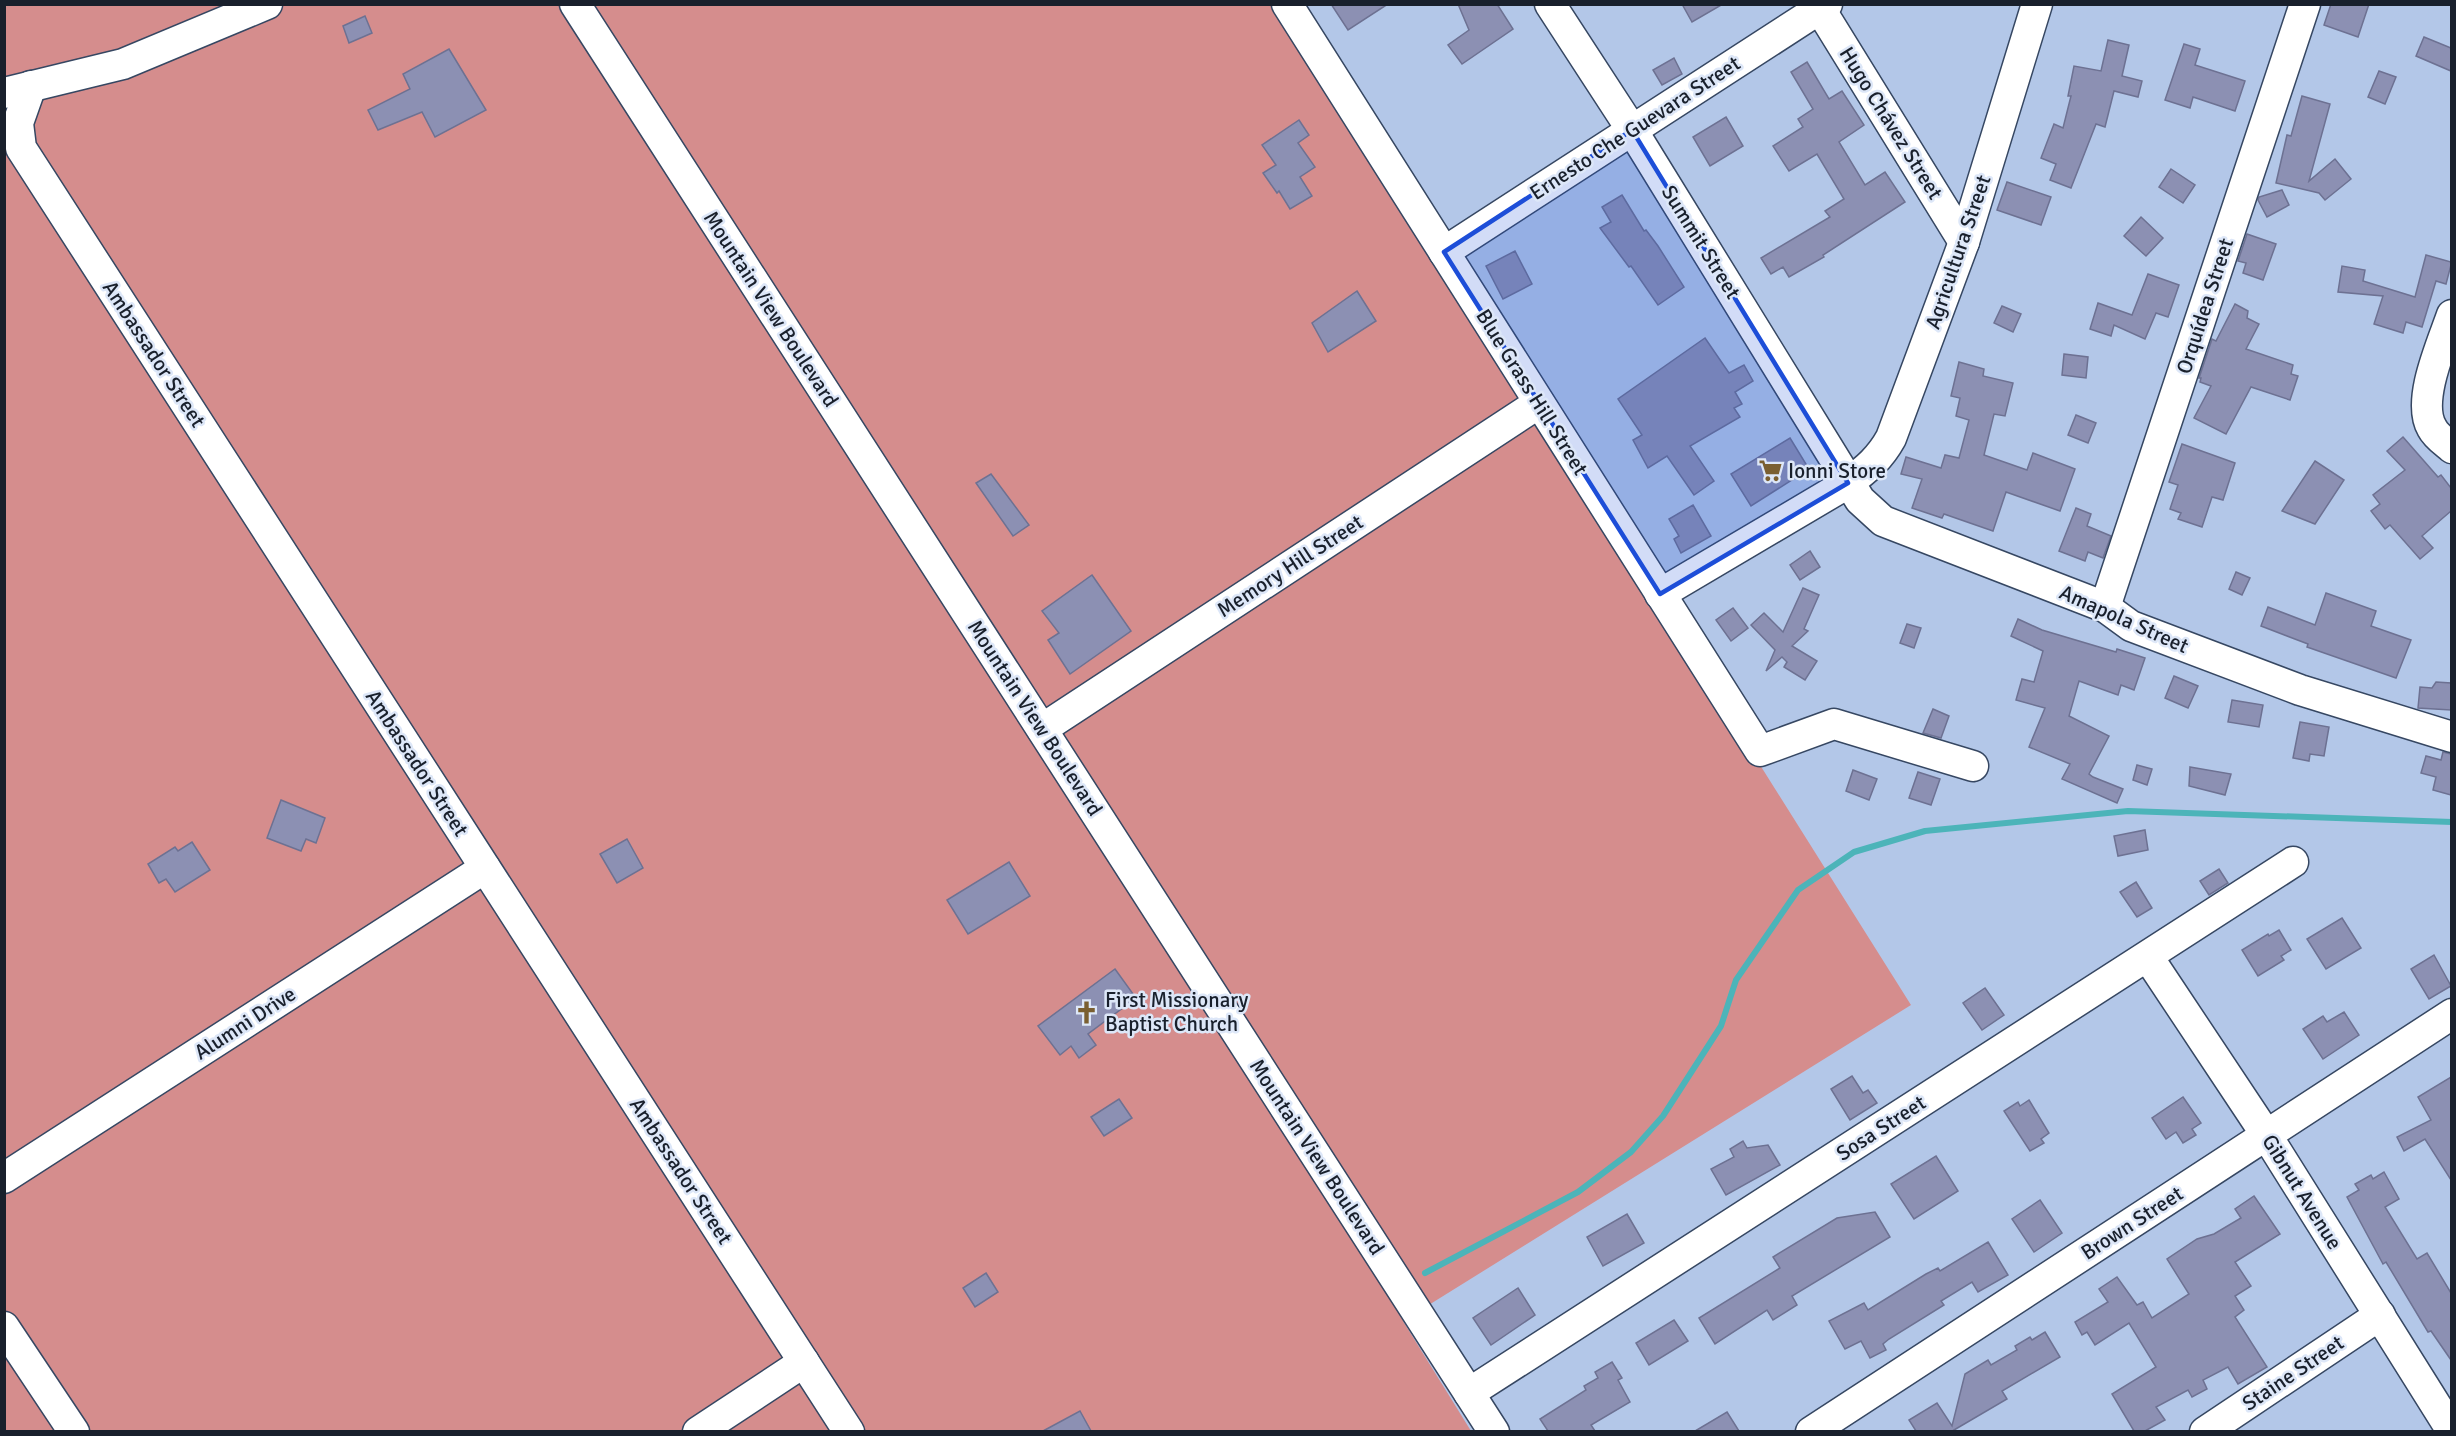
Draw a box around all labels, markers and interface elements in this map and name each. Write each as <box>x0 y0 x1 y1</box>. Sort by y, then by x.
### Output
street label: Hugo Chávez Street <box>1834 42 1948 204</box>
street label: Ernesto Che Guevara Street <box>1525 50 1745 206</box>
street label: Agricultura Street <box>1919 172 1997 332</box>
street label: Summit Street <box>1656 180 1746 304</box>
street label: Mountain View Boulevard <box>698 206 844 412</box>
street label: Orquídea Street <box>2171 235 2239 377</box>
street label: Ambassador Street <box>97 276 211 432</box>
street label: Blue Grass Hill Street <box>1470 304 1594 480</box>
supermarket icon: Ionni Store <box>1757 458 1783 484</box>
place label: Ionni Store <box>1788 458 1886 484</box>
street label: Memory Hill Street <box>1212 509 1368 623</box>
street label: Amapola Street <box>2055 579 2193 659</box>
street label: Mountain View Boulevard <box>962 615 1108 821</box>
street label: Ambassador Street <box>360 685 474 841</box>
street label: Alumni Drive <box>189 981 301 1065</box>
place label: First Missionary Baptist Church <box>1105 987 1249 1037</box>
church icon: First Missionary Baptist Church <box>1074 999 1100 1025</box>
street label: Mountain View Boulevard <box>1244 1054 1390 1260</box>
street label: Sosa Street <box>1831 1089 1931 1167</box>
street label: Ambassador Street <box>624 1093 738 1249</box>
street label: Gibnut Avenue <box>2256 1130 2348 1254</box>
street label: Brown Street <box>2076 1180 2188 1266</box>
street label: Staine Street <box>2237 1330 2349 1416</box>

